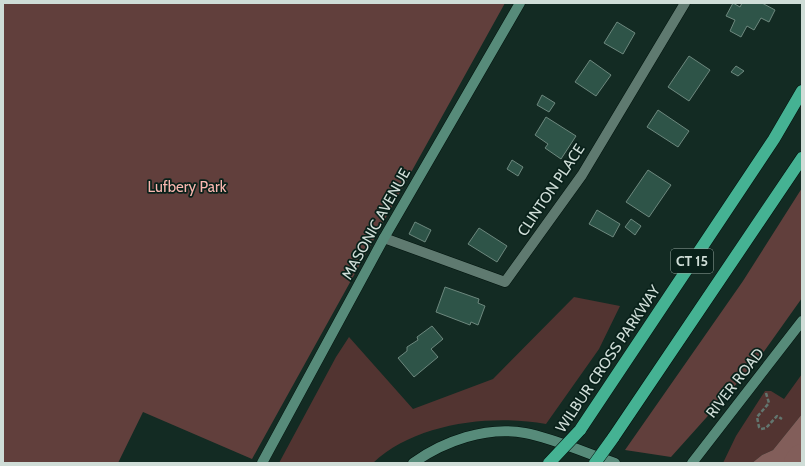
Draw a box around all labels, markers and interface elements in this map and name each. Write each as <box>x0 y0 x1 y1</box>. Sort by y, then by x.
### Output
street label: CLINTON PLACE <box>514 141 588 239</box>
street label: MASONIC AVENUE <box>338 165 414 283</box>
park label: Lufbery Park <box>148 178 227 196</box>
road number: CT 15 <box>671 249 713 273</box>
street label: WILBUR CROSS PARKWAY <box>552 282 664 436</box>
street label: RIVER ROAD <box>702 345 768 421</box>

